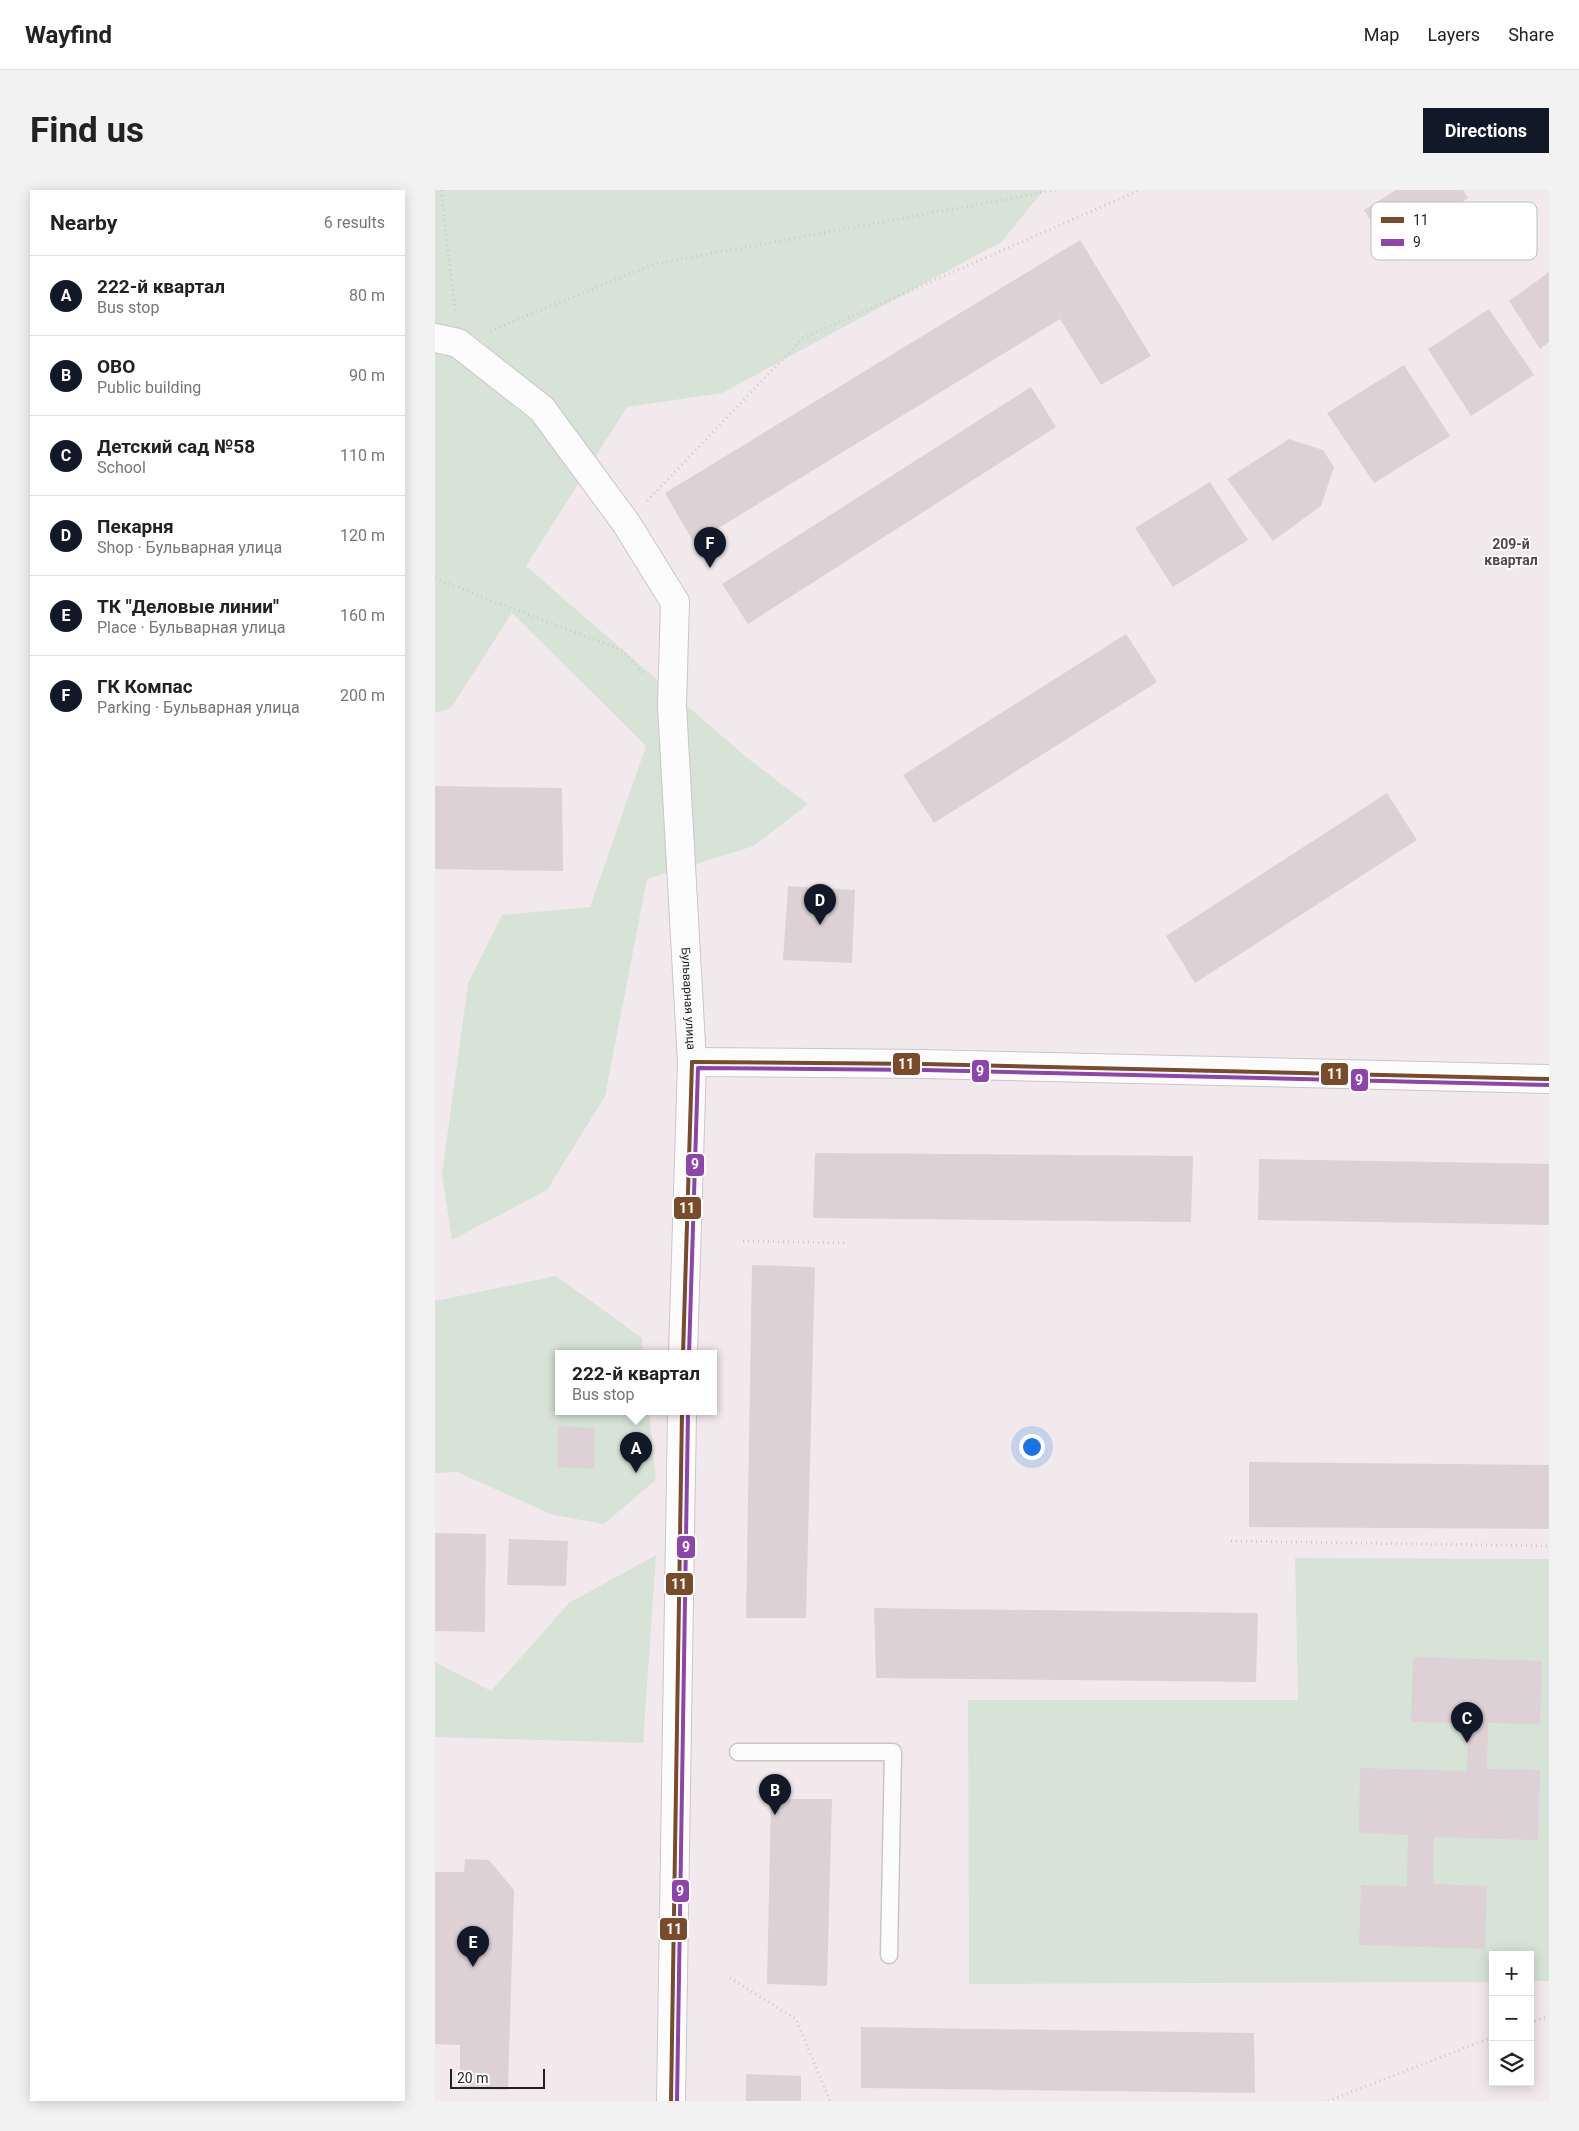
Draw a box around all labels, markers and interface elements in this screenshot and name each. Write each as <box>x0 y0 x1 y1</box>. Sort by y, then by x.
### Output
text: Wayfind <box>25 21 112 49</box>
text: Map <box>1364 24 1399 45</box>
text: Layers <box>1427 24 1480 45</box>
text: Share <box>1508 24 1554 45</box>
button: Directions <box>1423 108 1549 153</box>
text: Find us <box>30 110 144 151</box>
legend <box>1371 202 1537 260</box>
text: Nearby <box>50 211 117 235</box>
text: 11 <box>1413 212 1429 228</box>
text: 6 results <box>324 213 385 232</box>
text: 9 <box>1413 234 1421 250</box>
text: 222-й квартал <box>97 275 225 298</box>
text: A <box>61 286 71 305</box>
text: 80 m <box>349 286 385 305</box>
text: Bus stop <box>97 298 159 317</box>
text: ОВО <box>97 355 135 378</box>
text: B <box>61 366 71 385</box>
text: 90 m <box>349 366 385 385</box>
text: Public building <box>97 378 201 397</box>
text: Детский сад №58 <box>97 435 255 458</box>
text: C <box>61 446 71 465</box>
text: 110 m <box>340 446 385 465</box>
text: School <box>97 458 146 477</box>
text: Пекарня <box>97 515 174 538</box>
text: D <box>61 526 71 545</box>
text: 120 m <box>340 526 385 545</box>
pin: F <box>694 527 726 568</box>
district label: 209-й квартал <box>1484 536 1538 568</box>
text: Shop · Бульварная улица <box>97 538 282 557</box>
text: ТК "Деловые линии" <box>97 595 279 618</box>
text: E <box>62 606 71 625</box>
text: 160 m <box>340 606 385 625</box>
text: Place · Бульварная улица <box>97 618 285 637</box>
text: ГК Компас <box>97 675 193 698</box>
text: F <box>62 686 70 705</box>
text: 200 m <box>340 686 385 705</box>
text: Parking · Бульварная улица <box>97 698 300 717</box>
pin: D <box>804 884 836 925</box>
street label: Бульварная улица <box>679 947 698 1050</box>
line badge: 11 <box>892 1052 921 1076</box>
text: 11 <box>898 1056 914 1072</box>
line badge: 9 <box>971 1059 990 1083</box>
line badge: 11 <box>1320 1062 1349 1086</box>
text: 9 <box>976 1063 984 1079</box>
text: 11 <box>1327 1066 1343 1082</box>
line badge: 9 <box>1350 1068 1369 1092</box>
text: 9 <box>1355 1072 1363 1088</box>
line badge: 9 <box>685 1153 705 1177</box>
text: 9 <box>691 1156 699 1172</box>
line badge: 11 <box>673 1196 702 1220</box>
text: 11 <box>679 1200 695 1216</box>
popup <box>555 1350 717 1415</box>
text: 222-й квартал <box>572 1362 700 1385</box>
text: Bus stop <box>572 1385 634 1404</box>
pin: A <box>620 1432 652 1473</box>
your location <box>1019 1434 1045 1460</box>
line badge: 9 <box>676 1535 696 1559</box>
text: 9 <box>682 1539 690 1555</box>
line badge: 11 <box>665 1572 694 1596</box>
text: 11 <box>671 1576 687 1592</box>
pin: C <box>1451 1702 1483 1743</box>
pin: B <box>759 1774 791 1815</box>
line badge: 9 <box>671 1879 690 1903</box>
text: 9 <box>676 1883 684 1899</box>
line badge: 11 <box>659 1917 688 1941</box>
text: 11 <box>666 1921 682 1937</box>
pin: E <box>457 1926 489 1967</box>
map controls <box>1489 1951 1534 2086</box>
button: + <box>1489 1951 1534 1996</box>
button: − <box>1489 1996 1534 2041</box>
button: layers <box>1489 2041 1534 2086</box>
scale bar <box>450 2066 545 2089</box>
text: 20 m <box>457 2070 489 2086</box>

